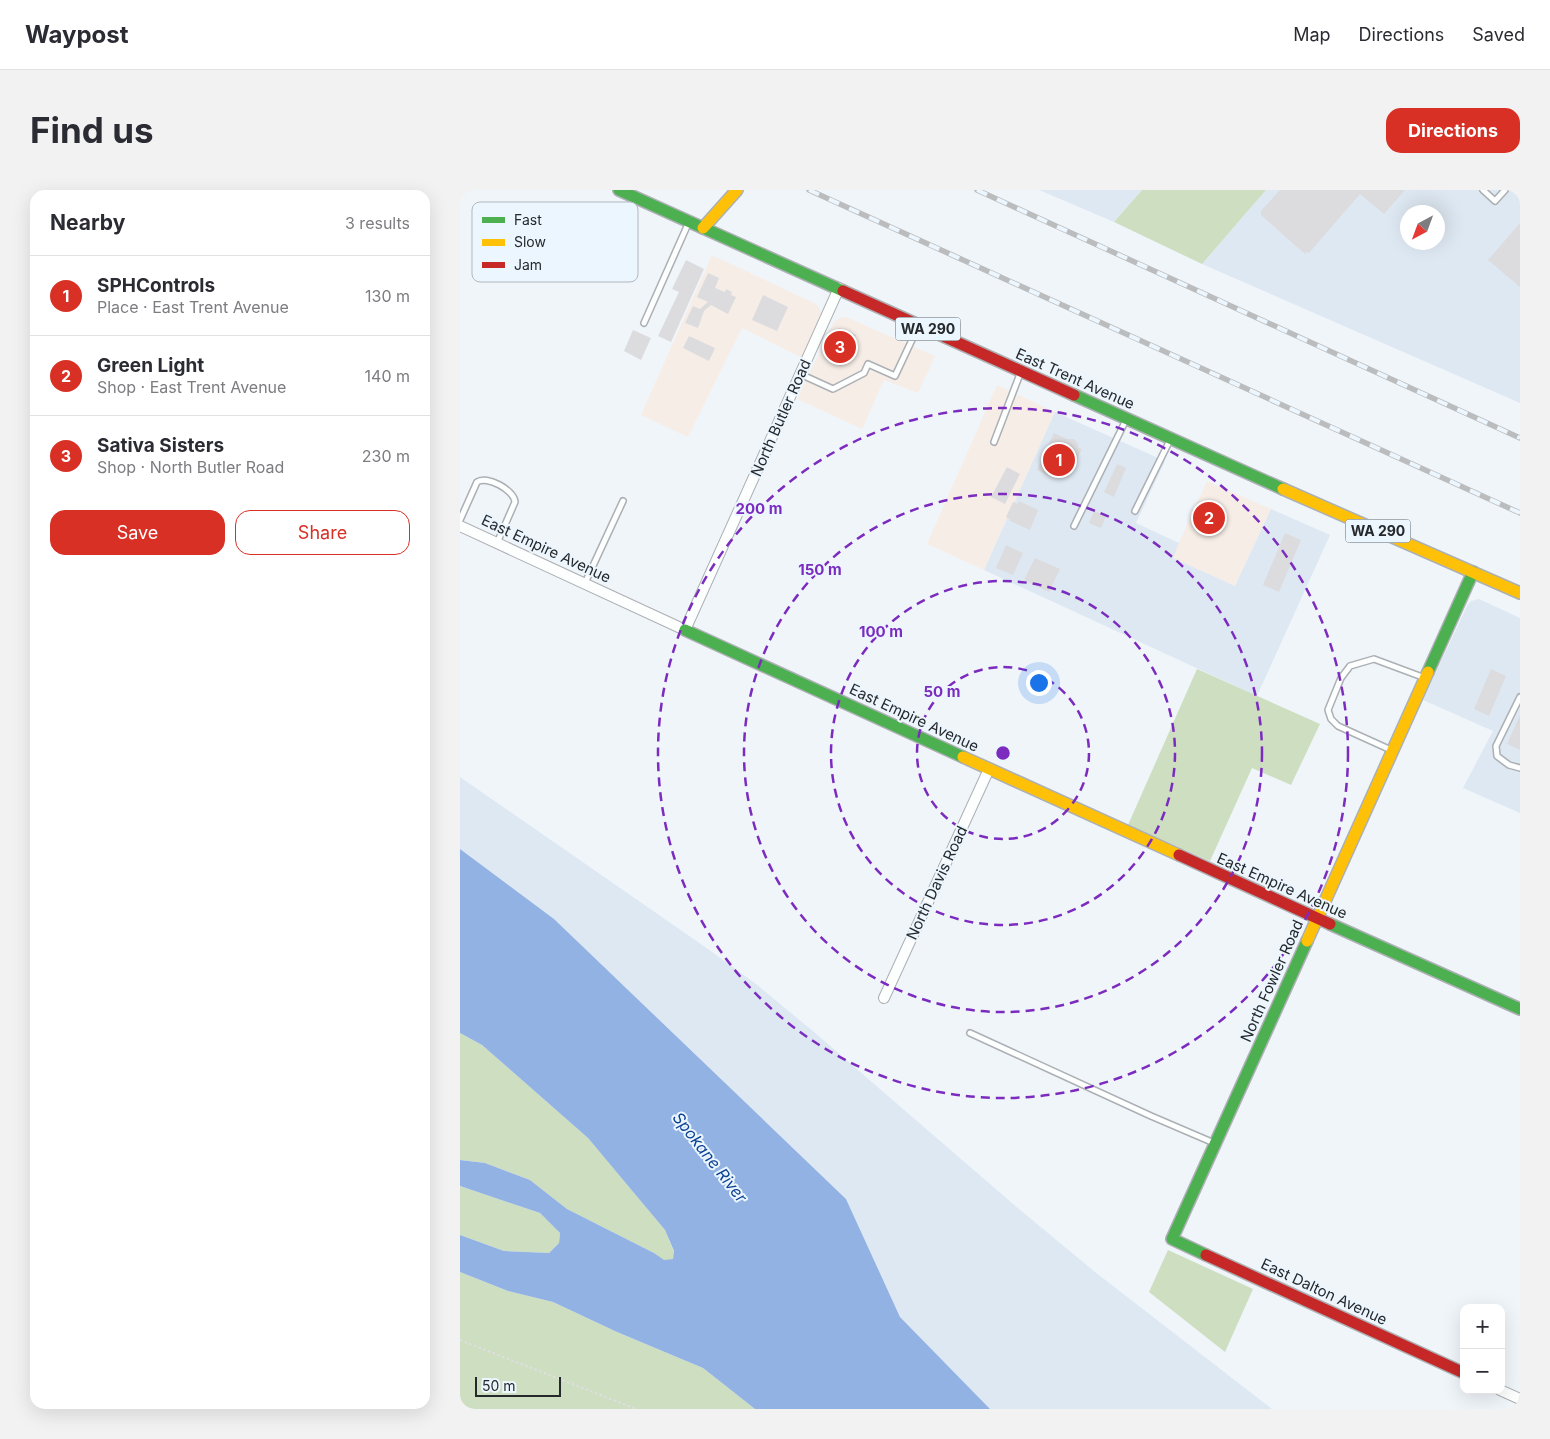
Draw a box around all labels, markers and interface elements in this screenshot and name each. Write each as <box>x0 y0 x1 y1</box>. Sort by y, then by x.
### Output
text: Waypost <box>25 20 129 49</box>
text: Map <box>1293 24 1331 45</box>
text: Directions <box>1359 24 1444 45</box>
text: Saved <box>1472 24 1525 45</box>
button: Directions <box>1386 108 1520 153</box>
text: Find us <box>30 109 154 151</box>
legend <box>472 202 638 282</box>
north arrow <box>1400 205 1445 250</box>
text: Nearby <box>50 210 125 235</box>
text: Fast <box>514 211 542 228</box>
text: 3 results <box>345 213 410 233</box>
text: Slow <box>514 233 546 250</box>
text: Jam <box>514 256 542 273</box>
text: SPHControls <box>97 274 215 297</box>
text: 1 <box>63 286 69 306</box>
text: 130 m <box>365 286 410 306</box>
text: Place · East Trent Avenue <box>97 297 289 317</box>
road number: WA 290 <box>896 318 960 340</box>
pin: 3 <box>824 328 856 366</box>
street label: East Trent Avenue <box>1013 344 1138 413</box>
text: Green Light <box>97 354 204 377</box>
street label: North Butler Road <box>746 356 815 479</box>
text: 2 <box>61 366 71 386</box>
text: 140 m <box>365 366 410 386</box>
text: Shop · East Trent Avenue <box>97 377 286 397</box>
text: Sativa Sisters <box>97 434 224 457</box>
pin: 1 <box>1043 441 1075 479</box>
text: 3 <box>61 446 71 466</box>
text: 230 m <box>362 446 410 466</box>
text: Shop · North Butler Road <box>97 457 284 477</box>
text: 200 m <box>736 499 782 518</box>
pin: 2 <box>1193 499 1225 537</box>
button: Save <box>50 510 225 555</box>
button: Share <box>235 510 410 555</box>
street label: East Empire Avenue <box>479 510 614 587</box>
road number: WA 290 <box>1346 520 1410 542</box>
text: 150 m <box>798 560 842 579</box>
text: 100 m <box>859 622 903 641</box>
your location <box>1026 670 1052 696</box>
street label: East Empire Avenue <box>847 679 982 756</box>
text: 50 m <box>924 682 960 701</box>
centre of rings <box>994 744 1012 762</box>
street label: North Davis Road <box>902 823 971 943</box>
street label: East Empire Avenue <box>1214 848 1350 923</box>
street label: North Fowler Road <box>1236 917 1307 1045</box>
water label: Spokane River <box>669 1108 752 1207</box>
street label: East Dalton Avenue <box>1258 1254 1390 1329</box>
map controls <box>1460 1304 1505 1394</box>
button: + <box>1460 1304 1505 1349</box>
button: − <box>1460 1349 1505 1394</box>
scale bar <box>475 1374 561 1397</box>
text: 50 m <box>482 1377 516 1394</box>

